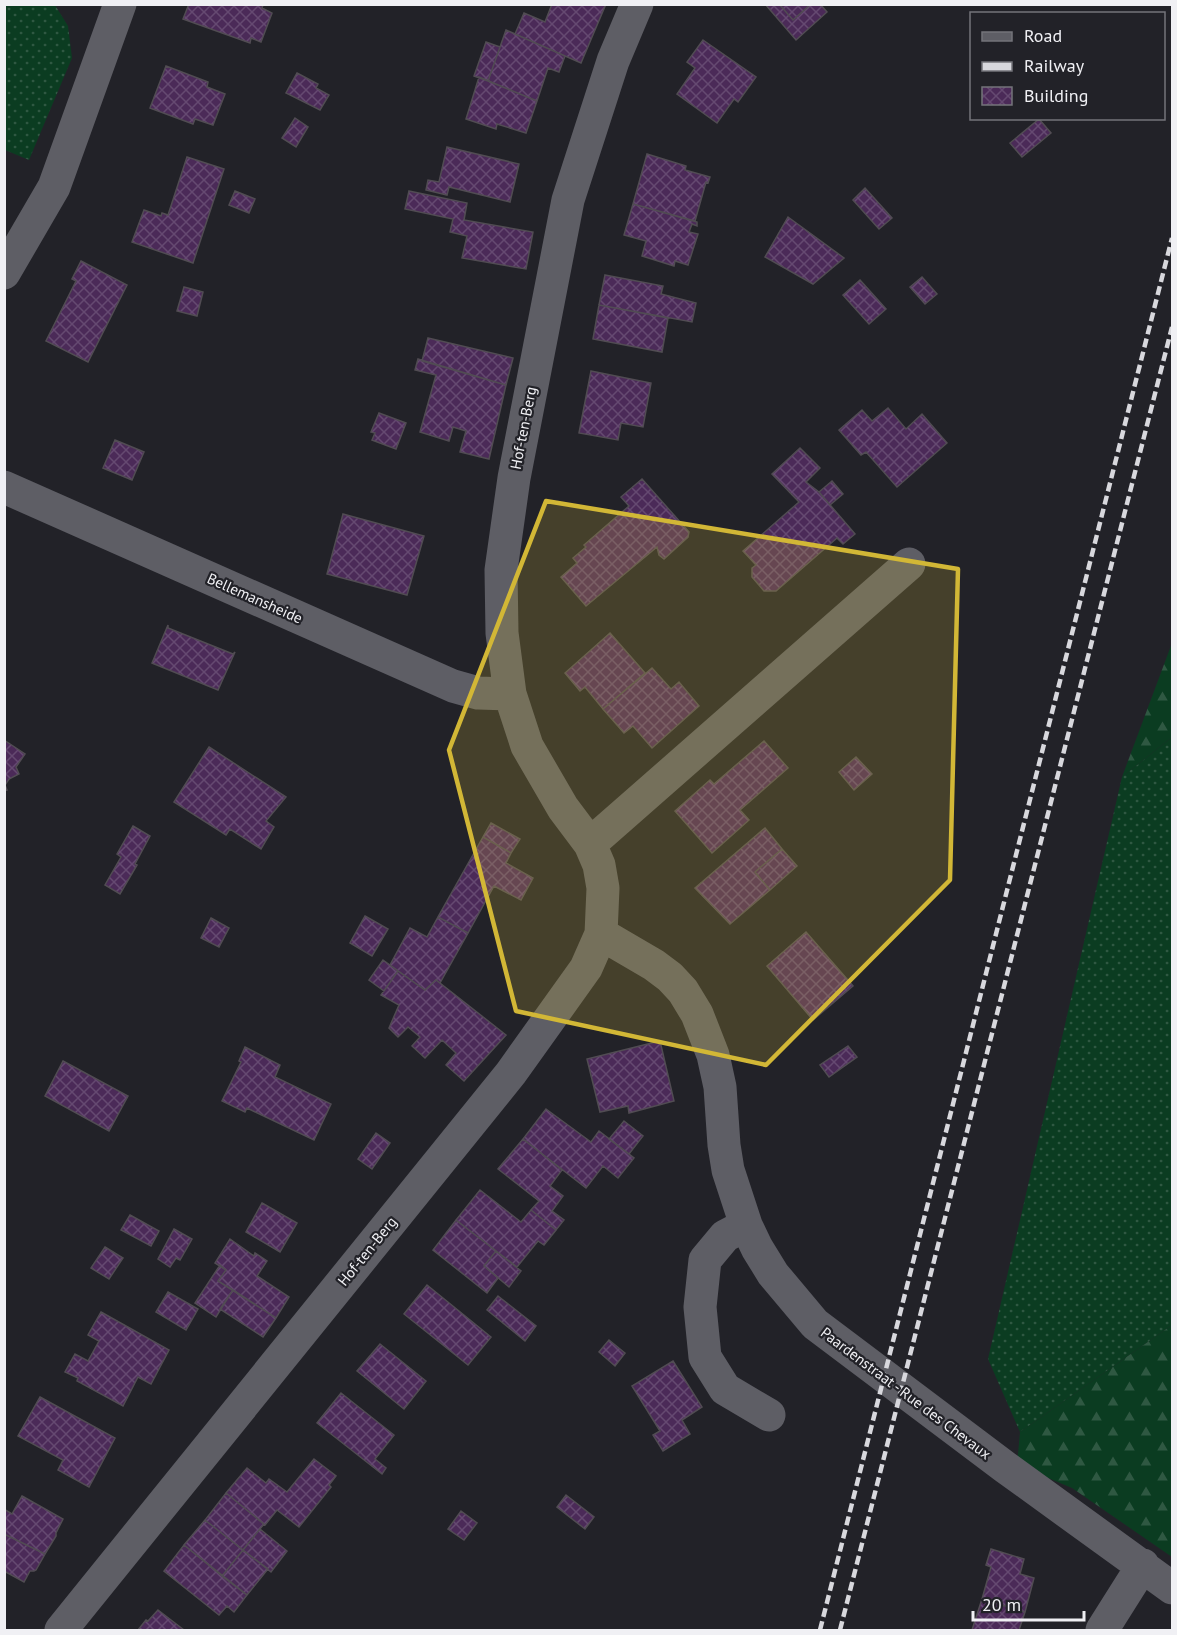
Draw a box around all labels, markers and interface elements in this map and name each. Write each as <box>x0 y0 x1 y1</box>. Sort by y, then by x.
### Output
legend <box>970 12 1165 120</box>
text: Road <box>1024 24 1062 47</box>
text: Railway <box>1024 54 1085 77</box>
text: Building <box>1024 84 1088 107</box>
street label: Hof-ten-Berg <box>506 385 540 471</box>
street label: Bellemansheide <box>204 568 306 628</box>
street label: Hof-ten-Berg <box>333 1212 401 1290</box>
street label: Paardenstraat - Rue des Chevaux <box>817 1323 995 1463</box>
scale bar <box>973 1584 1084 1622</box>
text: 20 m <box>982 1593 1021 1616</box>

